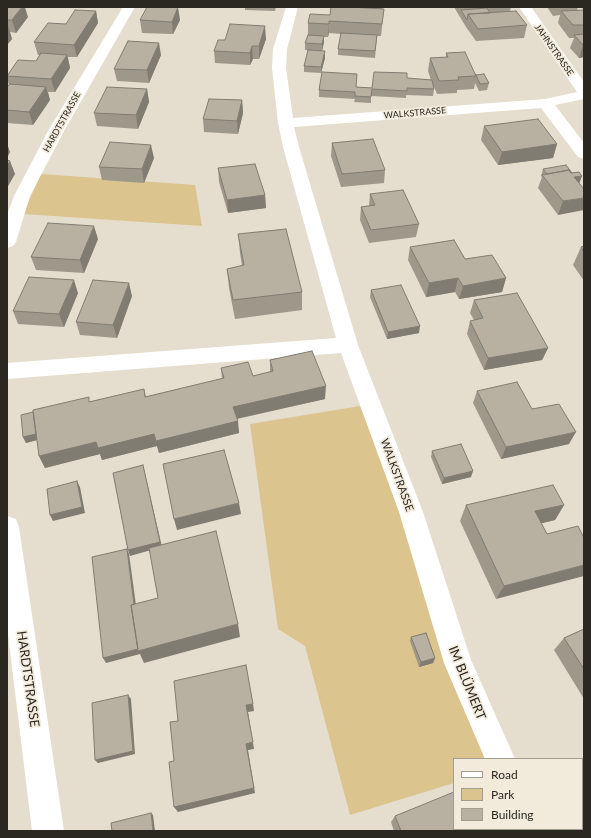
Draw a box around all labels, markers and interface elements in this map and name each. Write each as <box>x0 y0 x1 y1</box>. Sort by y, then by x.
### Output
street label: JAHNSTRASSE <box>532 22 576 78</box>
street label: HARDTSTRASSE <box>41 90 83 154</box>
street label: WALKSTRASSE <box>383 105 447 121</box>
street label: WALKSTRASSE <box>378 437 416 513</box>
street label: HARDTSTRASSE <box>14 630 42 728</box>
street label: IM BLÜMERT <box>445 644 489 722</box>
legend <box>453 758 583 830</box>
text: Road <box>491 767 518 782</box>
text: Park <box>491 787 514 802</box>
text: Building <box>491 807 534 822</box>

